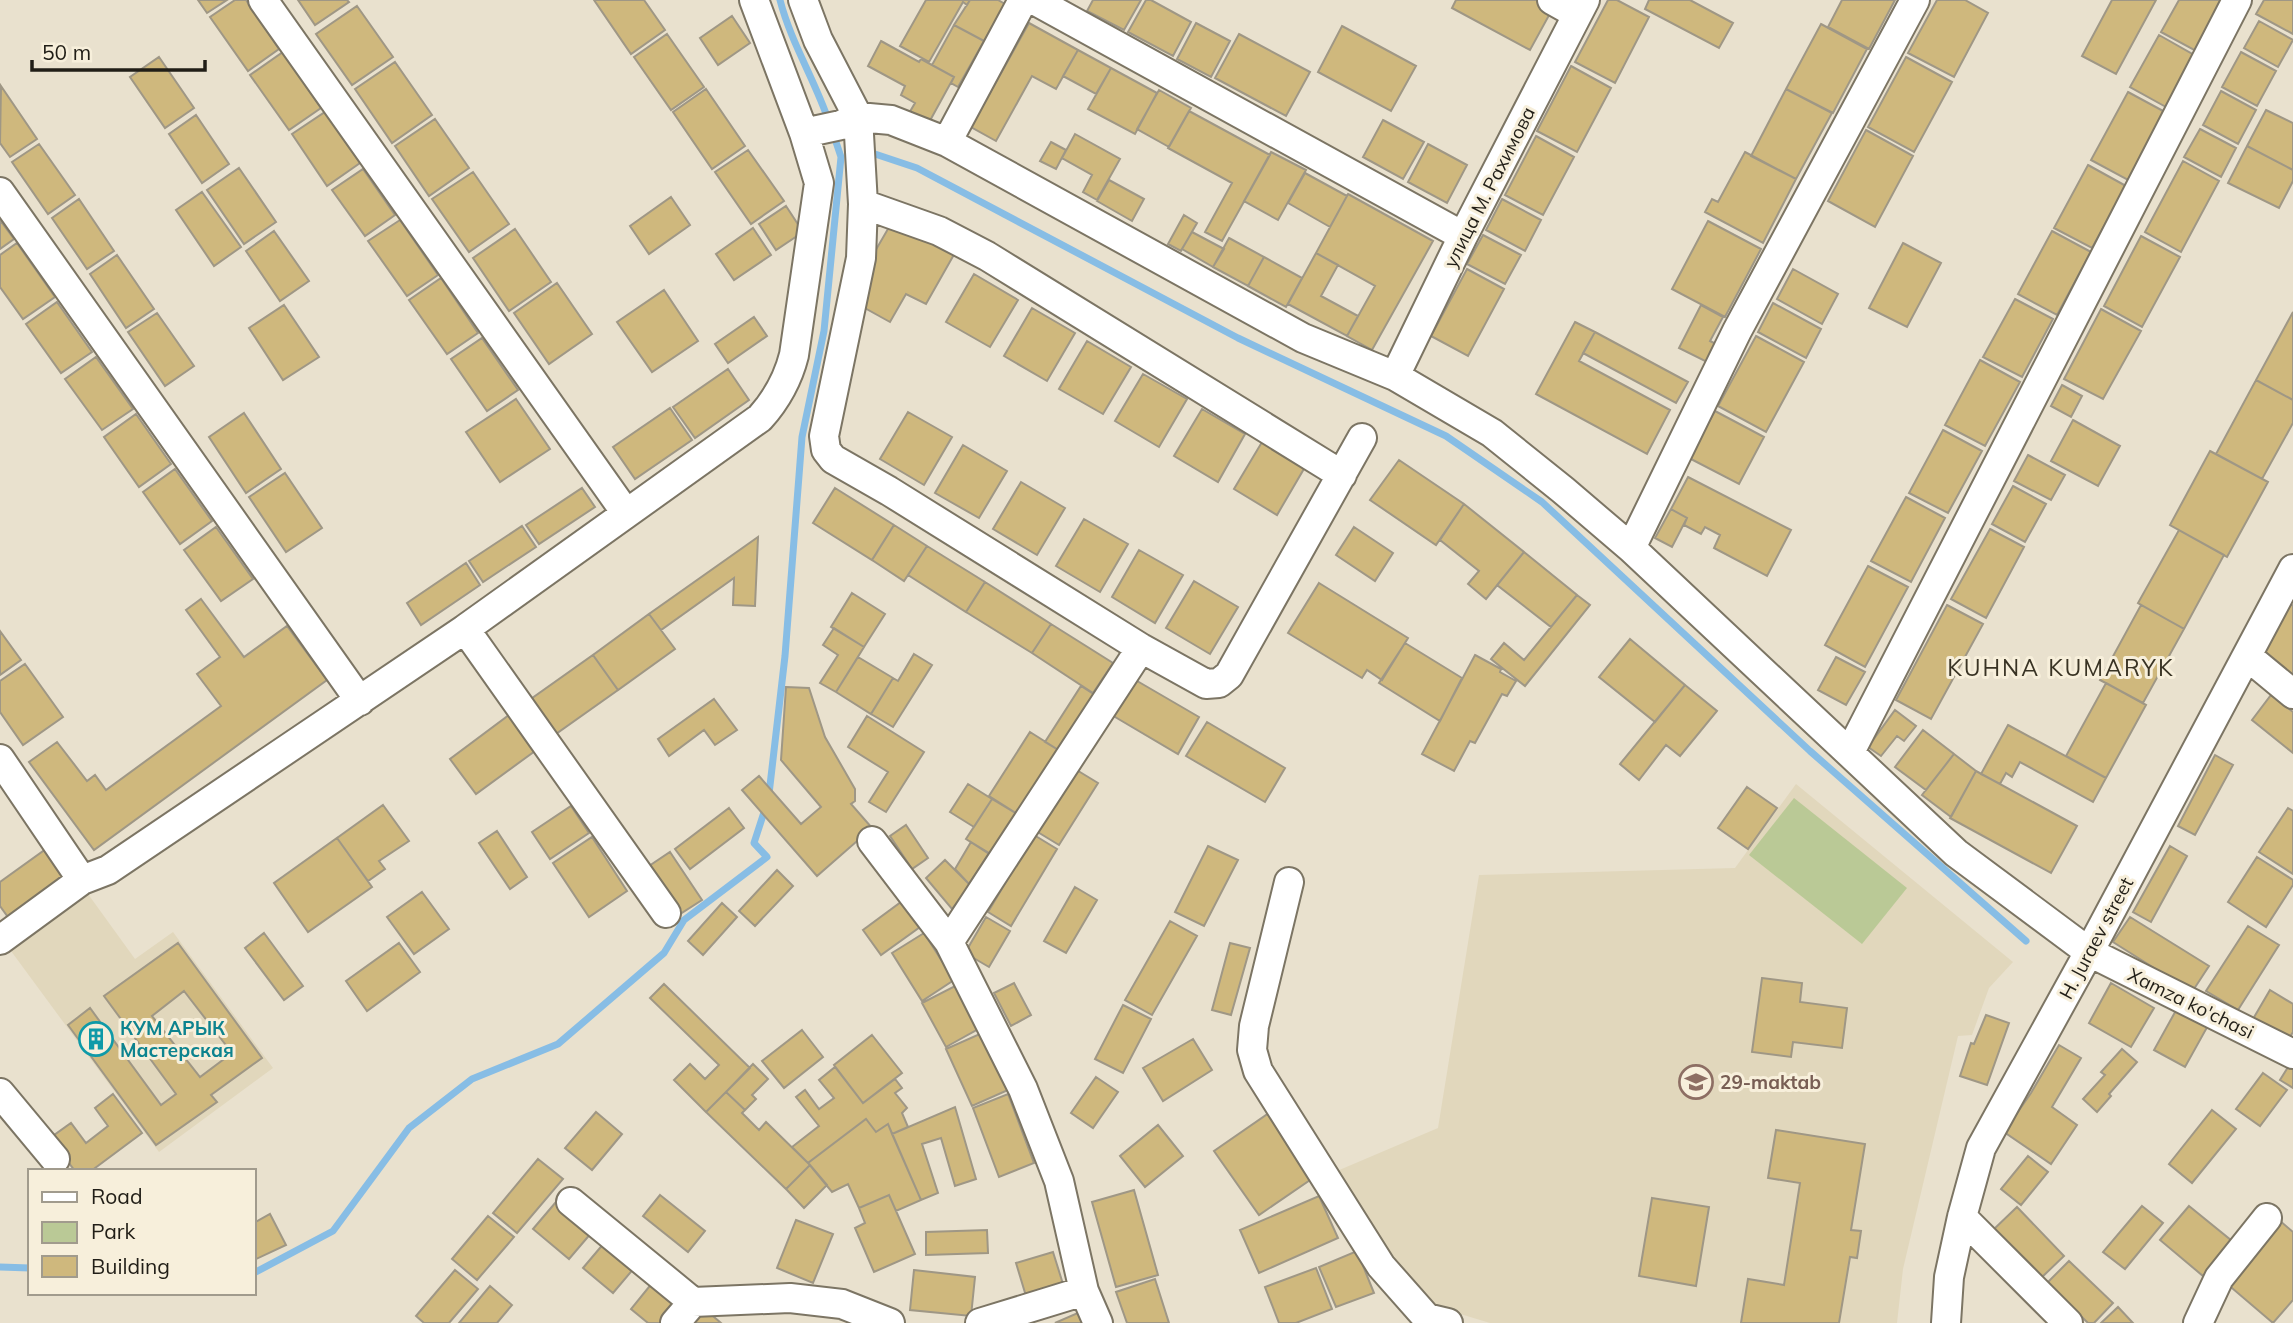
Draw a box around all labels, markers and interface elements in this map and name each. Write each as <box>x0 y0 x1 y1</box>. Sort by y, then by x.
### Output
scale bar <box>32 28 205 72</box>
text: 50 m <box>42 39 91 65</box>
street label: улица М. Рахимова <box>1438 103 1540 271</box>
district label: KUHNA KUMARYK <box>1947 653 2175 682</box>
street label: H. Juraev street <box>2054 873 2138 1003</box>
street label: Xamza ko'chasi <box>2124 962 2258 1044</box>
place label: КУМ АРЫК Мастерская <box>120 1016 234 1062</box>
building icon: КУМ АРЫК Мастерская <box>77 1020 115 1058</box>
school or university icon: 29-maktab <box>1677 1063 1715 1101</box>
place label: 29-maktab <box>1720 1070 1821 1094</box>
legend <box>28 1169 256 1295</box>
text: Road <box>91 1183 142 1209</box>
text: Park <box>91 1218 135 1244</box>
text: Building <box>91 1253 170 1279</box>

